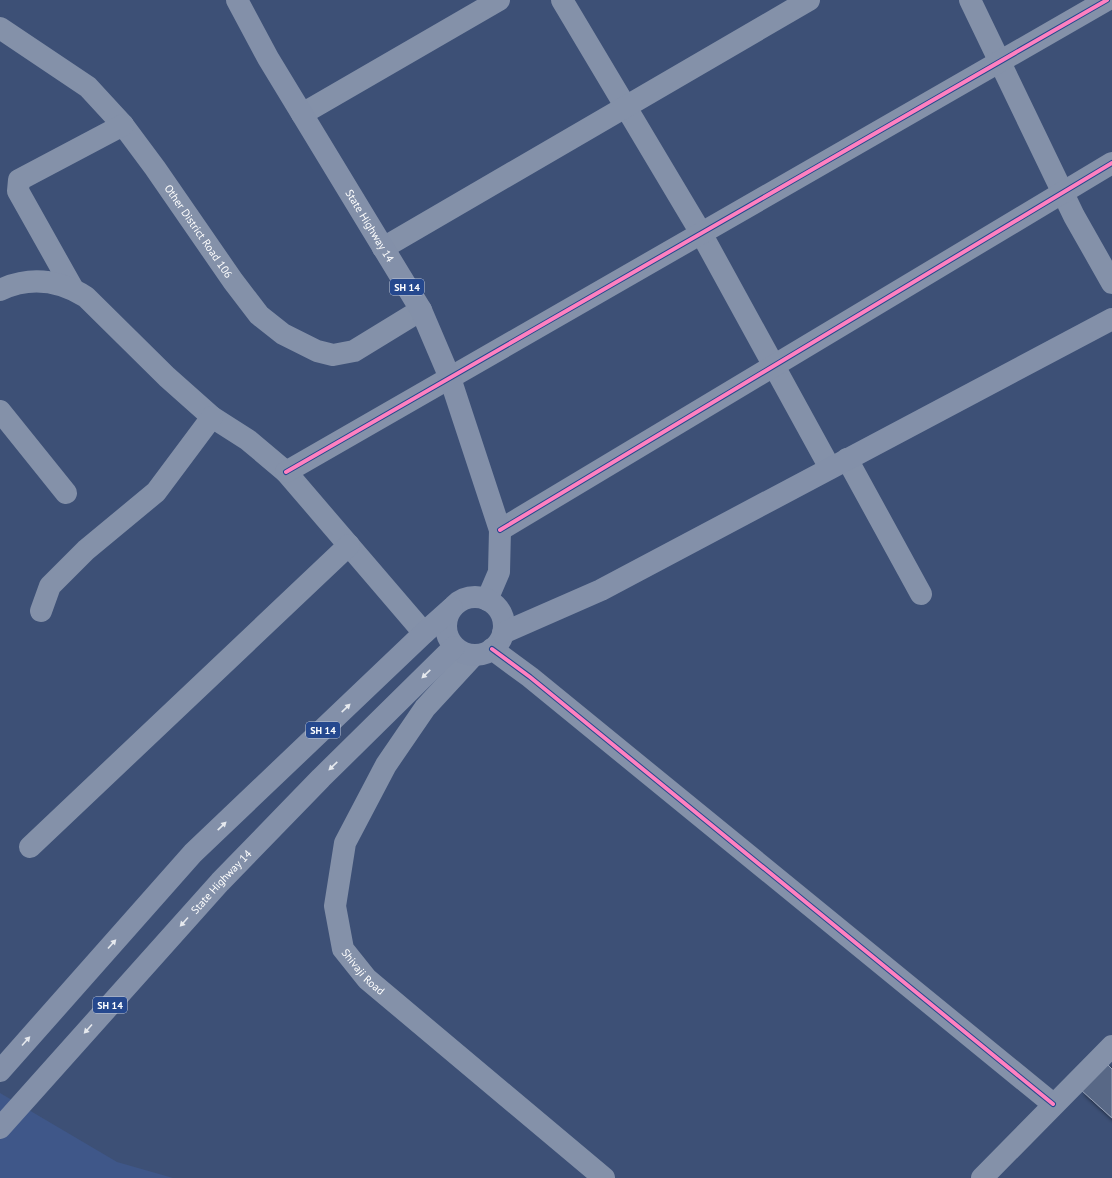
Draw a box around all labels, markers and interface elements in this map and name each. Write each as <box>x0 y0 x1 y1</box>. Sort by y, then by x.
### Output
street label: Other District Road 106 <box>161 182 236 281</box>
street label: State Highway 14 <box>342 187 397 265</box>
road number: SH 14 <box>390 279 424 295</box>
one-way arrow <box>421 670 431 679</box>
one-way arrow <box>341 703 351 713</box>
road number: SH 14 <box>306 722 340 738</box>
one-way arrow <box>329 761 338 770</box>
one-way arrow <box>217 822 227 831</box>
street label: State Highway 14 <box>188 847 255 917</box>
one-way arrow <box>180 917 189 927</box>
one-way arrow <box>108 939 117 950</box>
street label: Shivaji Road <box>339 946 388 998</box>
road number: SH 14 <box>93 997 127 1013</box>
one-way arrow <box>84 1024 93 1034</box>
one-way arrow <box>21 1037 30 1046</box>

